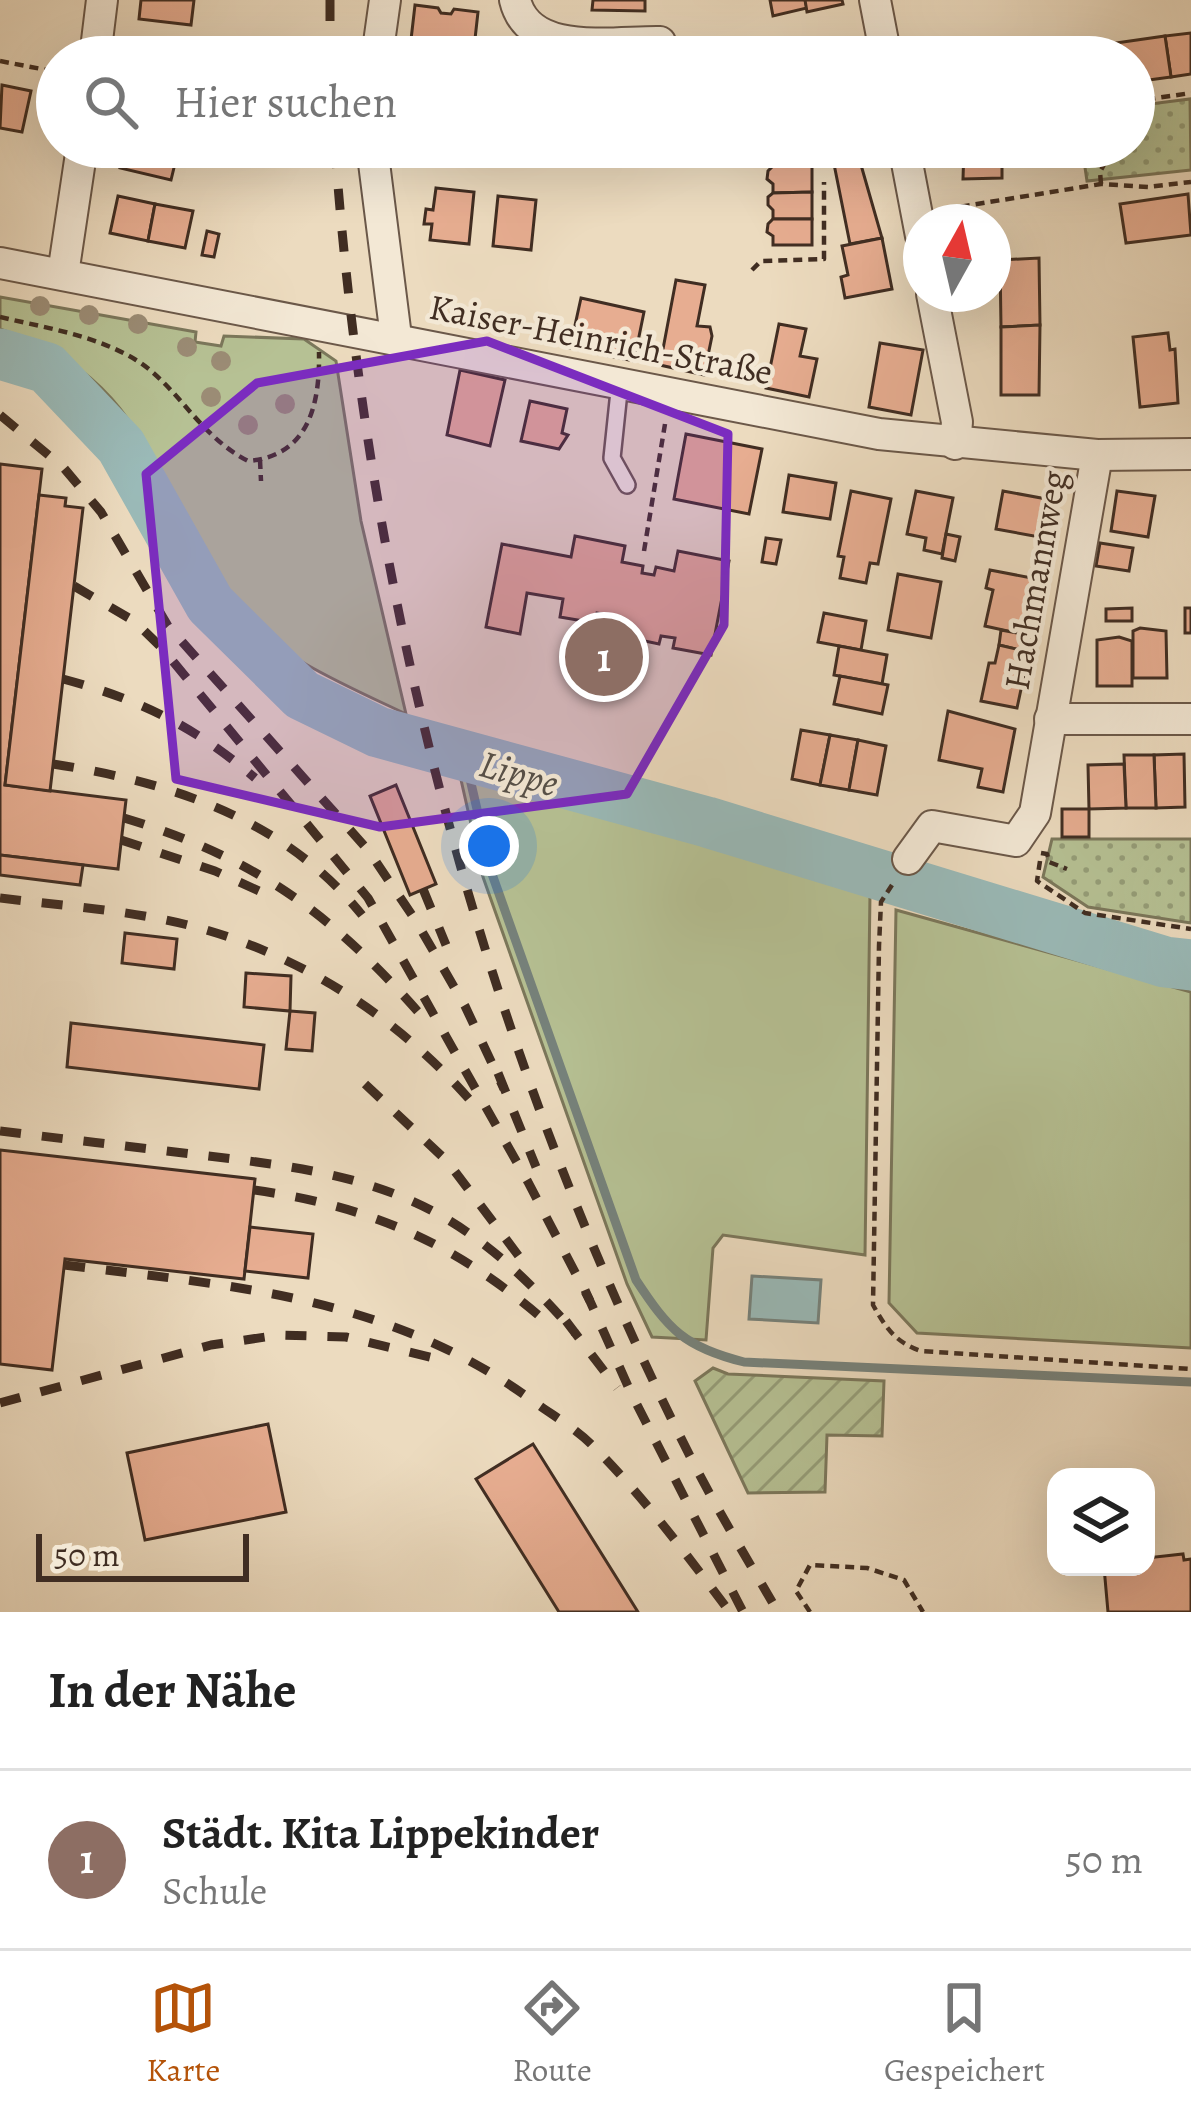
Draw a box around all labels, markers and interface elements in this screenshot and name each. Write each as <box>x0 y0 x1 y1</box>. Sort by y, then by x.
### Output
search box <box>36 36 1155 168</box>
icon: search <box>78 69 144 135</box>
text: Hier suchen <box>174 71 397 133</box>
north arrow <box>903 204 1011 312</box>
street label: Kaiser-Heinrich-Straße <box>425 282 777 396</box>
street label: Hachmannweg <box>992 467 1078 693</box>
pin: 1 <box>565 612 643 702</box>
water label: Lippe <box>473 737 565 809</box>
your location <box>459 816 519 876</box>
map controls <box>1047 1468 1155 1576</box>
button: layers <box>1047 1468 1155 1576</box>
scale bar <box>36 1528 249 1581</box>
text: 50 m <box>54 1532 120 1577</box>
text: In der Nähe <box>48 1655 297 1725</box>
text: Städt. Kita Lippekinder <box>162 1802 599 1864</box>
text: 1 <box>80 1833 94 1886</box>
text: 50 m <box>1065 1833 1143 1886</box>
text: Schule <box>162 1864 267 1917</box>
tab: Karte <box>146 1975 220 2092</box>
tab: Route <box>513 1975 592 2092</box>
tab: Gespeichert <box>884 1975 1045 2092</box>

